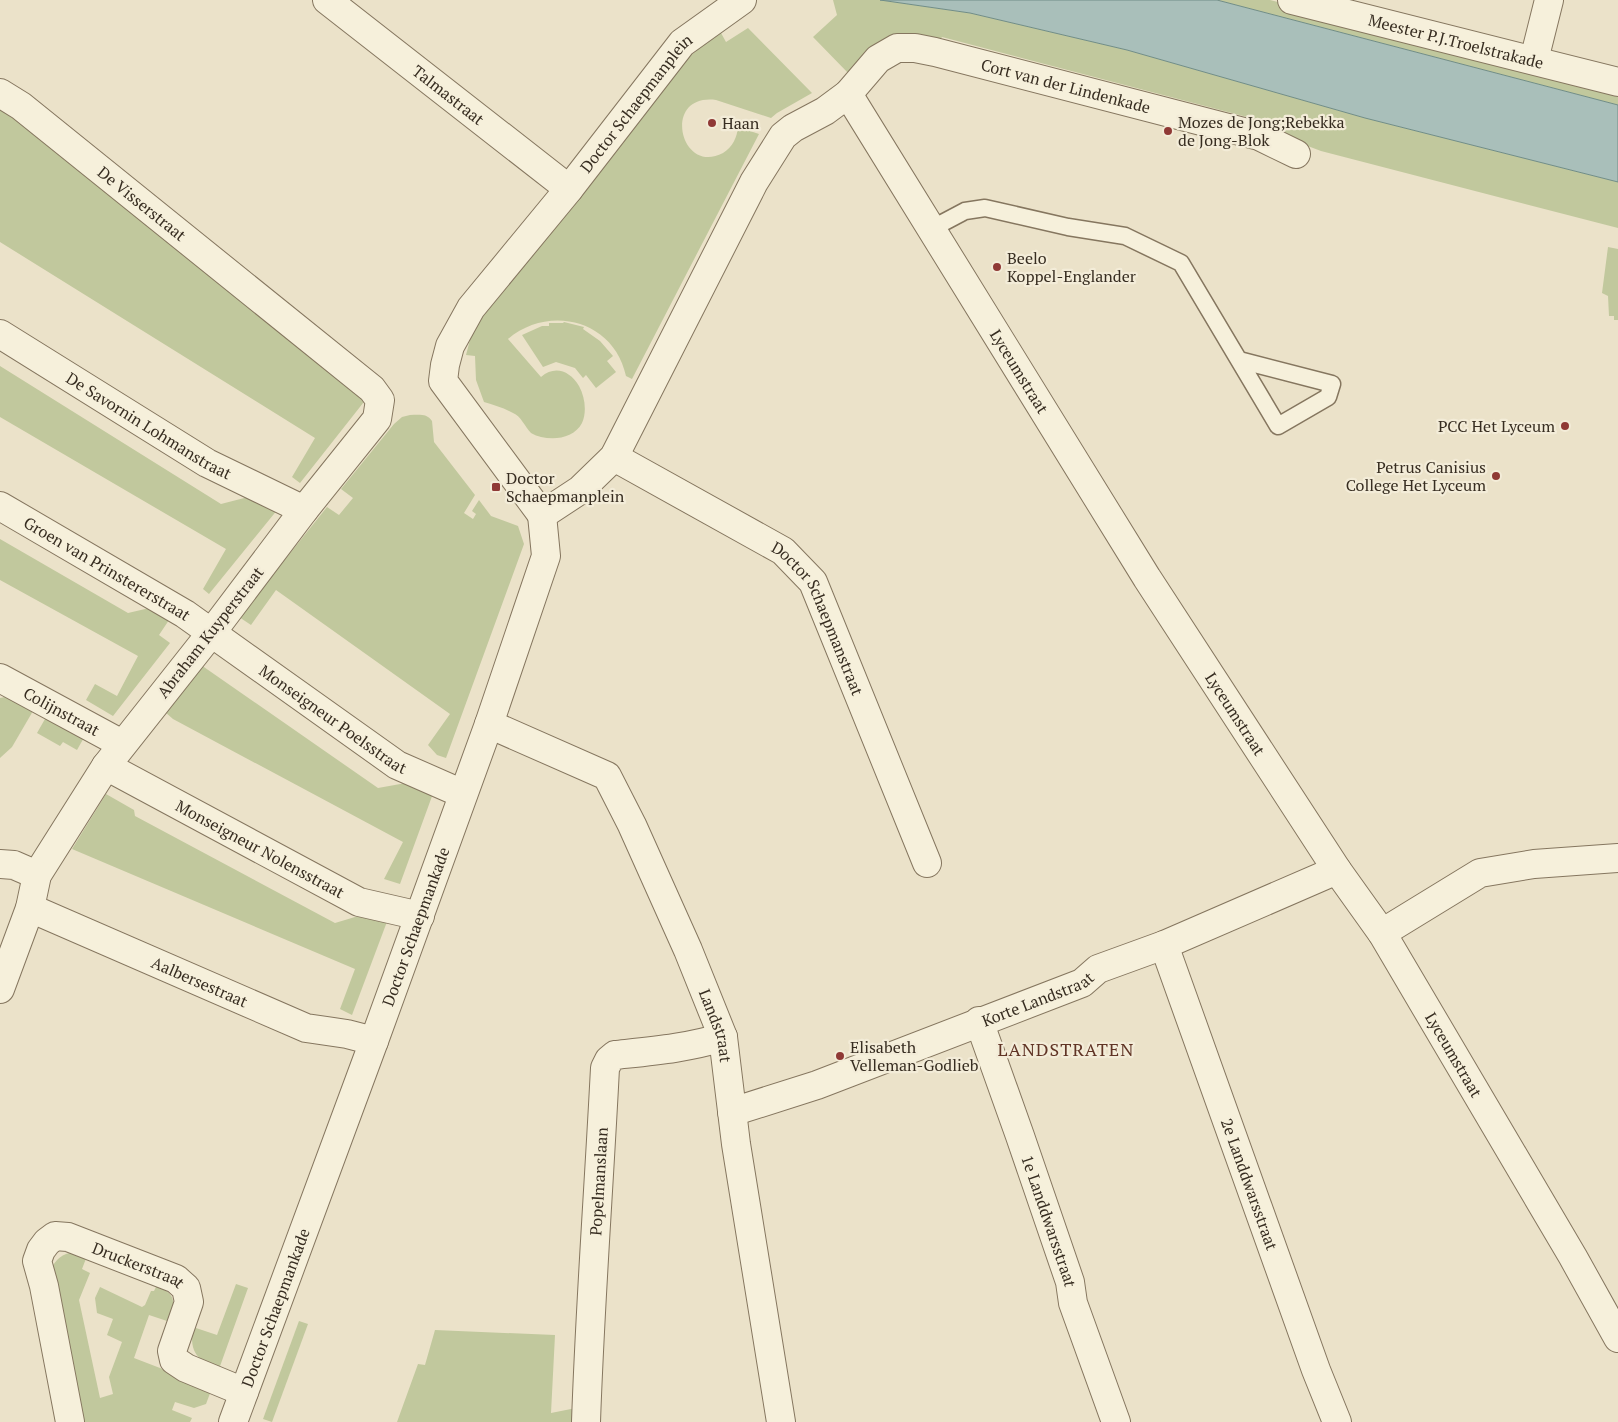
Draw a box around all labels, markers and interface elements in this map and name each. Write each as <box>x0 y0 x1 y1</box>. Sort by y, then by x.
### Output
street label: Meester P.J.Troelstrakade <box>1366 9 1546 74</box>
street label: Doctor Schaepmanplein <box>575 28 697 177</box>
street label: Cort van der Lindenkade <box>979 53 1153 118</box>
street label: Talmastraat <box>408 60 489 130</box>
place label: Mozes de Jong;Rebekka de Jong-Blok <box>1178 111 1345 151</box>
place label: Haan <box>722 112 760 134</box>
marker: Haan <box>706 117 718 129</box>
marker: Mozes de Jong;Rebekka de Jong-Blok <box>1162 125 1174 137</box>
street label: De Visserstraat <box>93 161 191 246</box>
place label: Beelo Koppel-Englander <box>1007 247 1137 287</box>
marker: Beelo Koppel-Englander <box>991 261 1003 273</box>
street label: Lyceumstraat <box>985 325 1054 418</box>
street label: De Savornin Lohmanstraat <box>62 367 235 484</box>
place label: PCC Het Lyceum <box>1438 415 1555 437</box>
marker: PCC Het Lyceum <box>1559 420 1571 432</box>
place label: Petrus Canisius College Het Lyceum <box>1346 456 1486 496</box>
place label: Doctor Schaepmanplein <box>506 467 625 507</box>
marker: Petrus Canisius College Het Lyceum <box>1490 470 1502 482</box>
marker: Doctor Schaepmanplein <box>490 481 502 493</box>
street label: Groen van Prinstererstraat <box>20 511 195 626</box>
street label: Doctor Schaepmanstraat <box>768 536 869 699</box>
street label: Abraham Kuyperstraat <box>152 562 268 702</box>
street label: Monseigneur Poelsstraat <box>255 659 410 779</box>
street label: Lyceumstraat <box>1200 668 1271 760</box>
street label: Colijnstraat <box>20 682 104 741</box>
street label: Monseigneur Nolensstraat <box>172 795 348 903</box>
street label: Doctor Schaepmankade <box>377 844 454 1009</box>
street label: Aalbersestraat <box>148 951 251 1012</box>
street label: Korte Landstraat <box>979 967 1099 1032</box>
street label: Landstraat <box>694 986 737 1064</box>
street label: Lyceumstraat <box>1420 1008 1487 1101</box>
place label: Elisabeth Velleman-Godlieb <box>850 1036 979 1076</box>
district label: LANDSTRATEN <box>998 1037 1134 1061</box>
marker: Elisabeth Velleman-Godlieb <box>834 1050 846 1062</box>
street label: 2e Landdwarsstraat <box>1216 1115 1283 1253</box>
street label: Popelmanslaan <box>584 1126 613 1236</box>
street label: 1e Landdwarsstraat <box>1016 1152 1082 1288</box>
street label: Doctor Schaepmankade <box>236 1225 315 1390</box>
street label: Druckerstraat <box>89 1237 190 1293</box>

